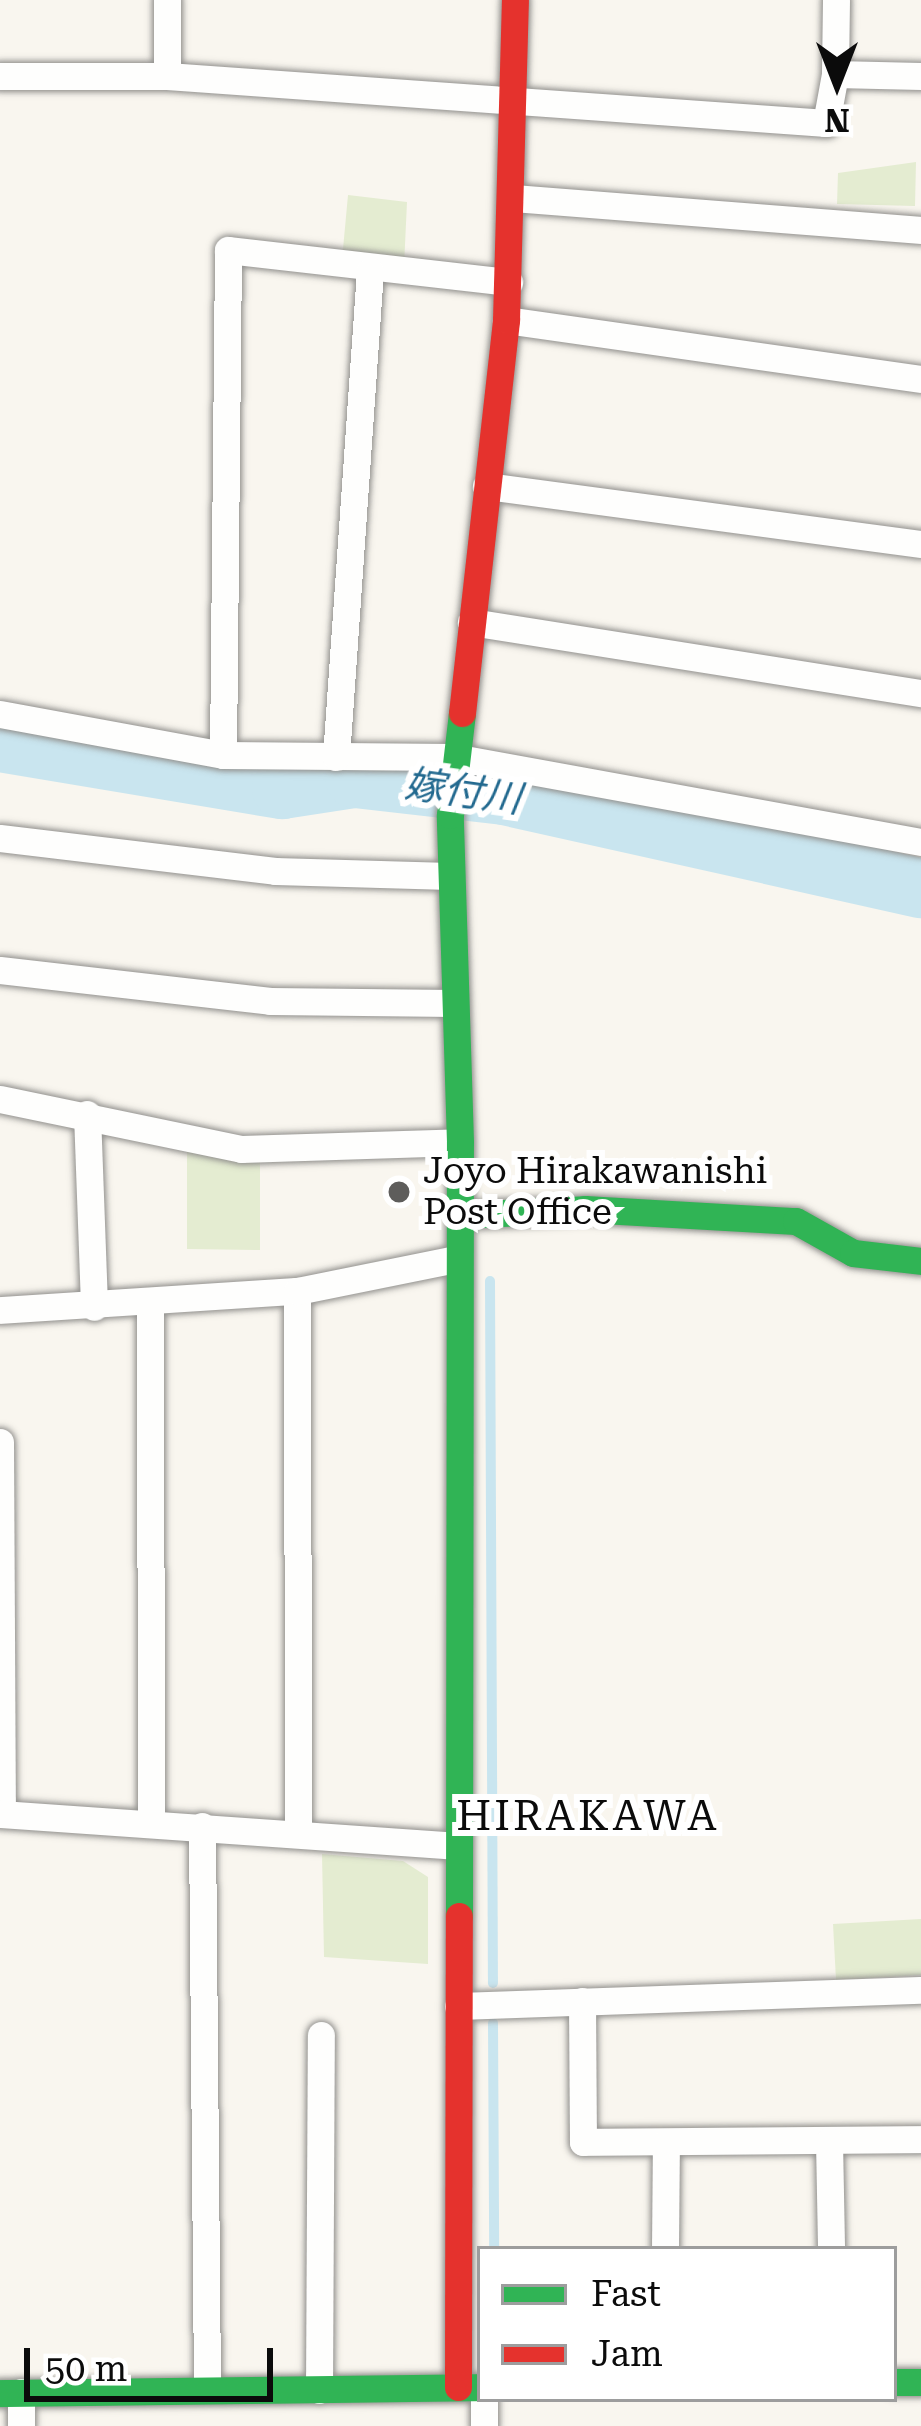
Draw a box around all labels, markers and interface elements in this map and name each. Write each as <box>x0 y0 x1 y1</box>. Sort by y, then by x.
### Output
north arrow <box>777 24 897 144</box>
text: N <box>824 101 850 140</box>
water label: 嫁付川 <box>402 761 524 823</box>
place label: Joyo Hirakawanishi Post Office <box>423 1149 767 1234</box>
marker: Joyo Hirakawanishi Post Office <box>386 1179 412 1205</box>
district label: HIRAKAWA <box>456 1791 720 1841</box>
legend <box>477 2246 897 2402</box>
text: Fast <box>591 2273 661 2315</box>
scale bar <box>30 2324 279 2398</box>
text: Jam <box>591 2333 663 2375</box>
text: 50 m <box>45 2348 127 2390</box>

